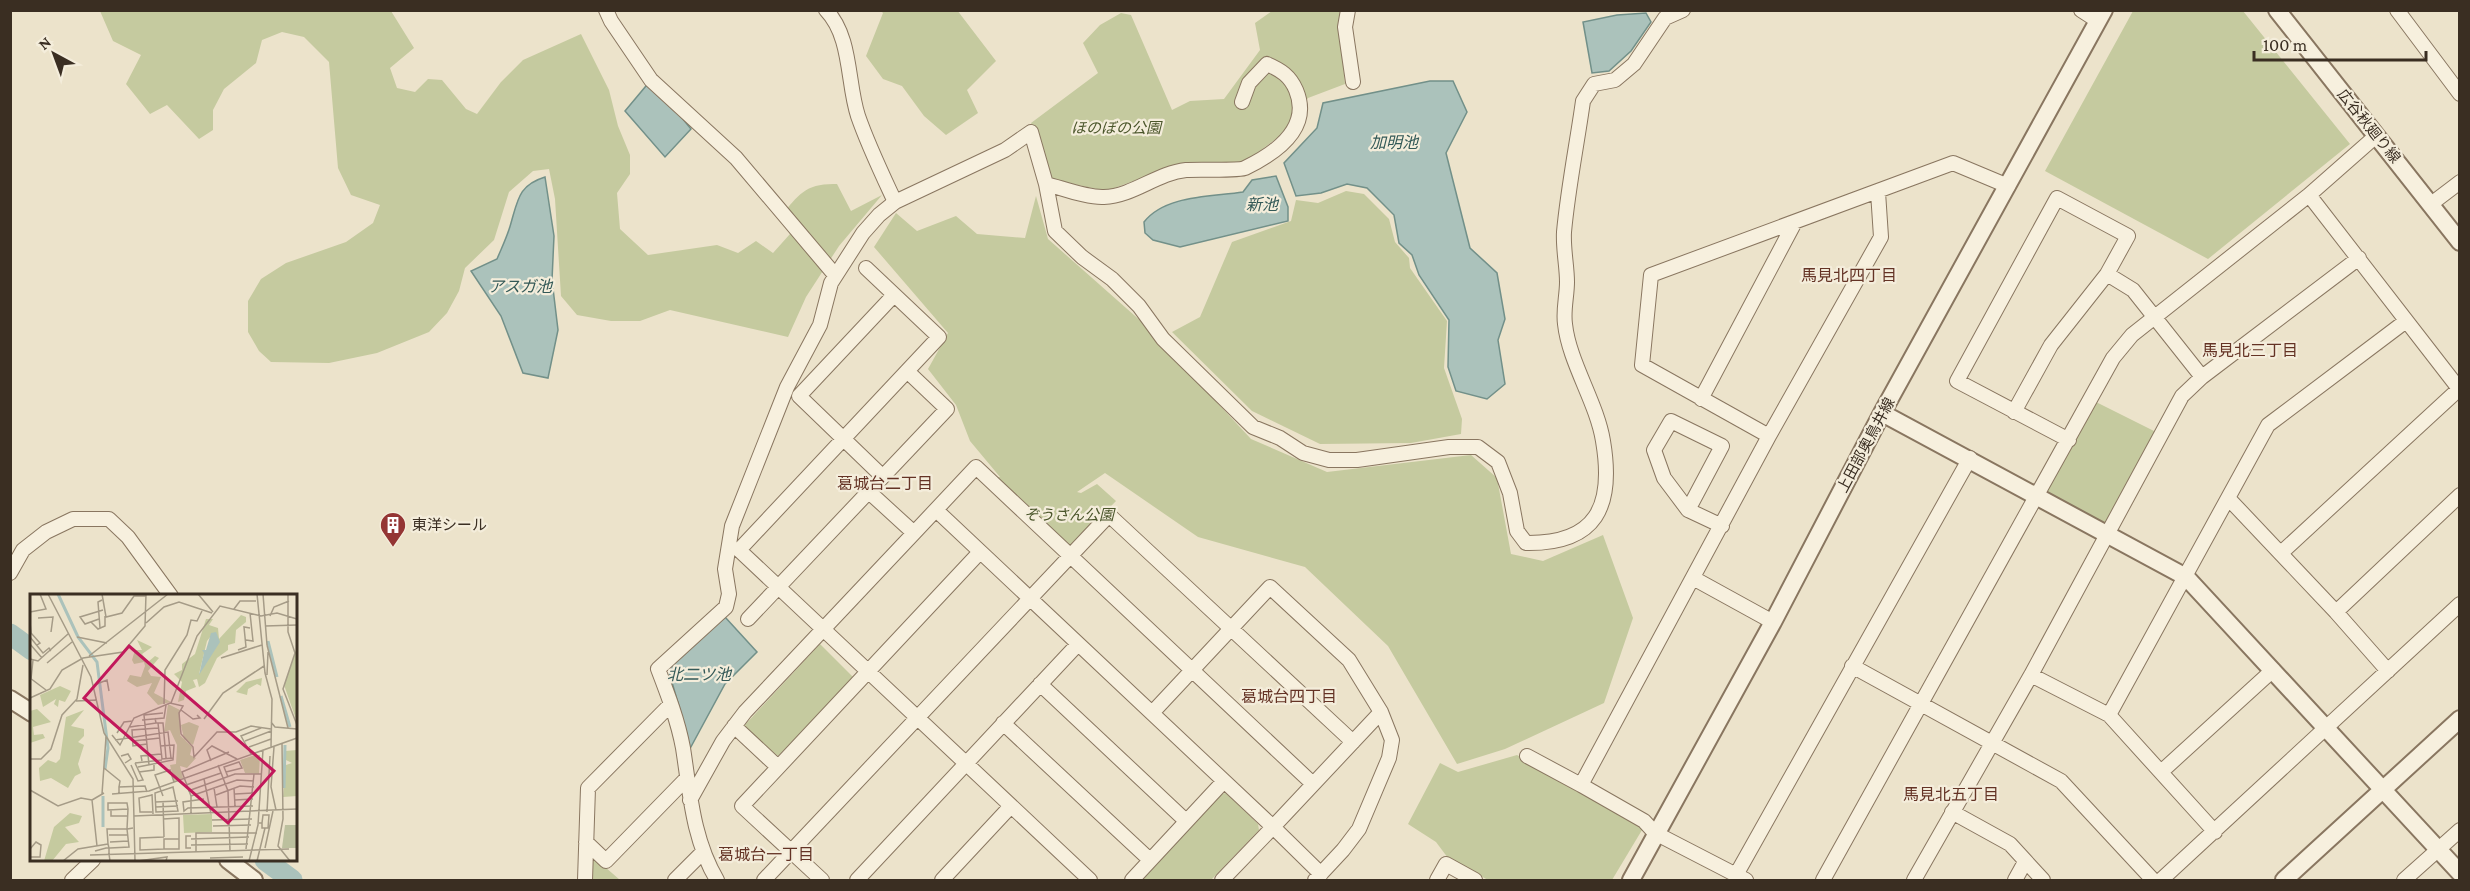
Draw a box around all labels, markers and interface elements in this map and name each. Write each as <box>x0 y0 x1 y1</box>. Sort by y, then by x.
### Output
north arrow <box>24 24 84 84</box>
scale bar <box>2254 24 2426 62</box>
text: N <box>35 33 54 53</box>
text: 100 m <box>2263 35 2308 55</box>
street label: 広谷秋廻り線 <box>2334 86 2404 166</box>
park label: ほのぼの公園 <box>1071 120 1163 136</box>
water label: 加明池 <box>1370 134 1420 151</box>
water label: 新池 <box>1246 196 1280 213</box>
district label: 馬見北四丁目 <box>1801 267 1897 284</box>
water label: アスガ池 <box>488 278 554 295</box>
district label: 馬見北三丁目 <box>2202 342 2298 359</box>
street label: 上田部奥鳥井線 <box>1833 394 1898 495</box>
district label: 葛城台二丁目 <box>837 475 933 492</box>
park label: ぞうさん公園 <box>1024 507 1116 523</box>
building icon: 東洋シール <box>378 510 408 548</box>
place label: 東洋シール <box>412 517 487 533</box>
inset map <box>30 594 297 861</box>
water label: 北二ツ池 <box>667 666 733 683</box>
district label: 葛城台四丁目 <box>1241 688 1337 705</box>
district label: 馬見北五丁目 <box>1903 786 1999 803</box>
district label: 葛城台一丁目 <box>718 846 814 863</box>

